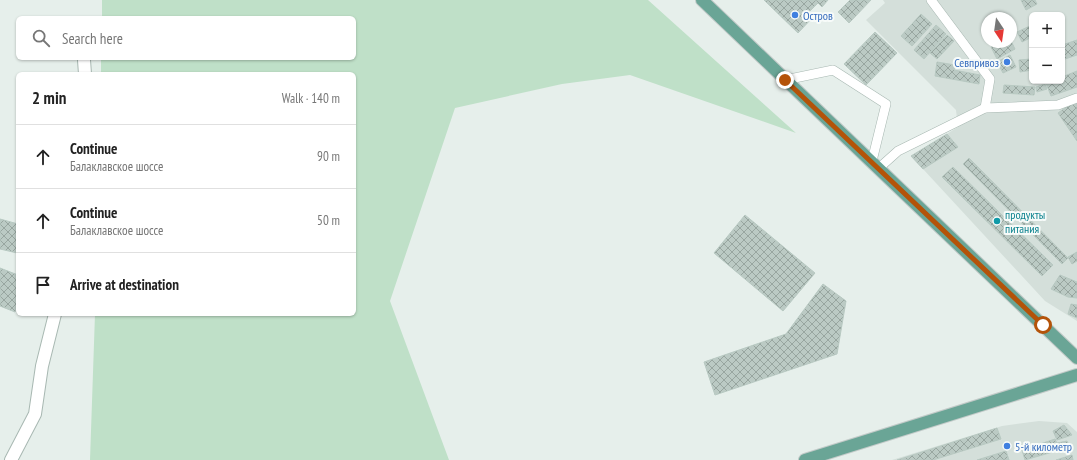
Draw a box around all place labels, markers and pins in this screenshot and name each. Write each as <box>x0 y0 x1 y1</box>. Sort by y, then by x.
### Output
place label: Остров <box>803 8 833 23</box>
marker: Остров <box>790 10 800 20</box>
place label: Севпривоз <box>954 55 999 70</box>
marker: Севпривоз <box>1002 57 1012 67</box>
place label: продукты питания <box>1005 207 1045 236</box>
marker: продукты питания <box>992 216 1002 226</box>
place label: 5-й километр <box>1015 439 1072 454</box>
marker: 5-й километр <box>1002 441 1012 451</box>

